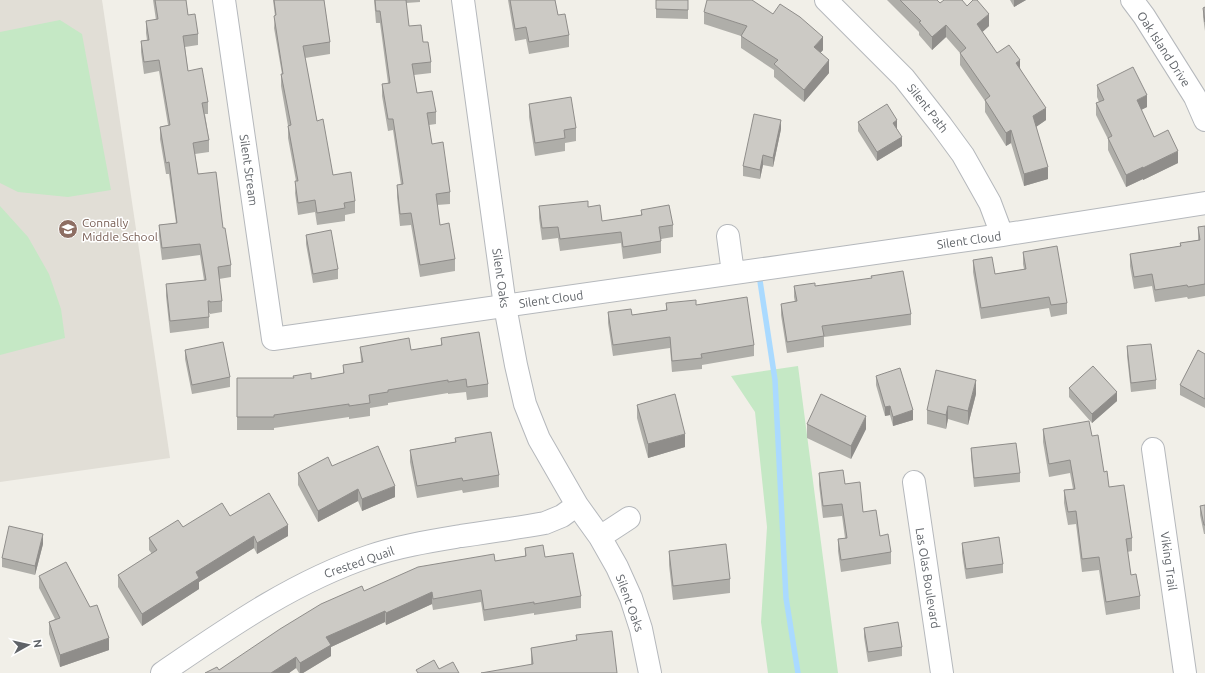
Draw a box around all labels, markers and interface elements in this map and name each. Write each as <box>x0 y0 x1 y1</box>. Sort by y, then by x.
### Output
street label: Oak Island Drive <box>1135 9 1193 89</box>
street label: Silent Path <box>905 81 951 135</box>
street label: Silent Stream <box>238 133 260 207</box>
place label: Connally Middle School <box>82 216 158 243</box>
school or university icon: Connally Middle School <box>57 218 79 240</box>
street label: Silent Cloud <box>936 229 1002 251</box>
street label: Silent Oaks <box>490 247 512 309</box>
street label: Silent Cloud <box>518 288 584 310</box>
street label: Las Olas Boulevard <box>914 527 942 629</box>
street label: Viking Trail <box>1158 531 1180 591</box>
street label: Crested Quail <box>322 544 396 580</box>
street label: Silent Oaks <box>614 573 646 633</box>
north arrow <box>8 625 48 665</box>
text: N <box>31 639 44 649</box>

